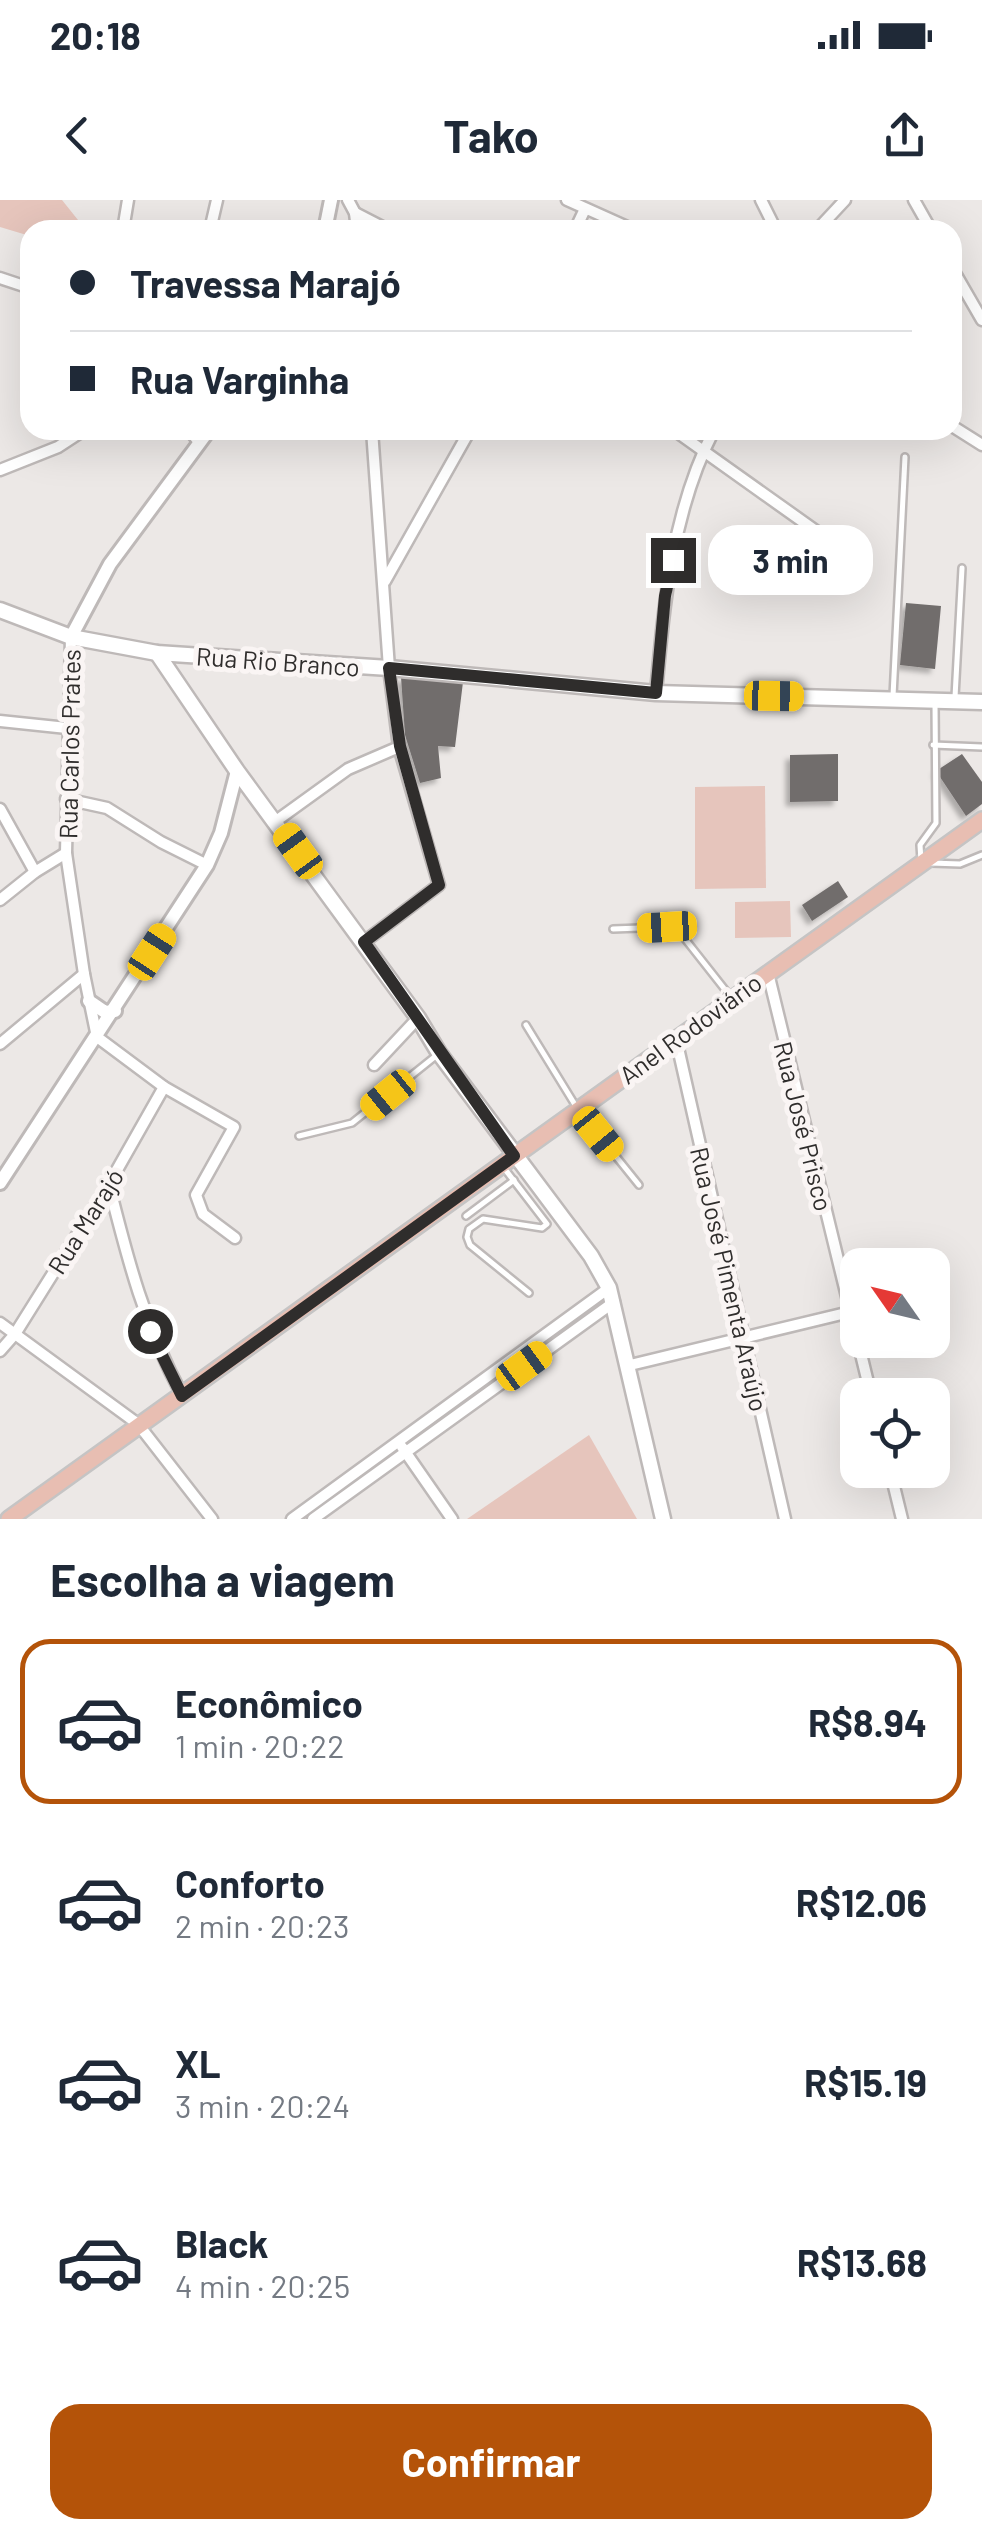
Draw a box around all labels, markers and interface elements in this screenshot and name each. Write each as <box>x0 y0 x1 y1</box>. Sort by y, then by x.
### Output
text: 20:18 <box>50 12 141 58</box>
icon: back <box>50 108 105 163</box>
text: Tako <box>443 108 539 162</box>
icon: share <box>877 108 932 163</box>
text: Travessa Marajó <box>130 260 401 306</box>
text: Rua Varginha <box>130 356 349 402</box>
callout: 3 min <box>708 525 873 595</box>
route end <box>651 538 696 583</box>
text: 3 min <box>752 541 829 579</box>
street label: Rua Rio Branco <box>195 640 361 682</box>
street label: Rua Carlos Prates <box>52 649 86 839</box>
car <box>744 680 804 712</box>
car <box>268 818 328 884</box>
car <box>636 910 698 944</box>
car <box>123 919 181 985</box>
street label: Anel Rodoviário <box>613 966 767 1090</box>
street label: Rua José Prisco <box>768 1038 840 1214</box>
car <box>355 1064 421 1126</box>
car <box>567 1101 629 1167</box>
street label: Rua José Pimenta Araújo <box>685 1144 775 1414</box>
street label: Rua Marajó <box>41 1163 129 1279</box>
north arrow <box>840 1248 950 1358</box>
map controls <box>840 1248 950 1488</box>
route start <box>128 1309 173 1354</box>
car <box>491 1336 557 1396</box>
button: locate <box>840 1378 950 1488</box>
text: Escolha a viagem <box>50 1552 395 1606</box>
icon: car <box>55 1677 145 1767</box>
text: Econômico <box>175 1680 363 1726</box>
text: R$8.94 <box>808 1699 927 1745</box>
text: 1 min · 20:22 <box>175 1726 344 1764</box>
icon: car <box>55 1857 145 1947</box>
text: Conforto <box>175 1860 325 1906</box>
text: R$12.06 <box>796 1879 927 1925</box>
text: 2 min · 20:23 <box>175 1906 349 1944</box>
icon: car <box>55 2037 145 2127</box>
text: XL <box>175 2040 221 2086</box>
text: R$15.19 <box>804 2059 927 2105</box>
text: 3 min · 20:24 <box>175 2086 350 2124</box>
icon: car <box>55 2217 145 2307</box>
text: Black <box>175 2220 269 2266</box>
text: R$13.68 <box>797 2239 927 2285</box>
text: 4 min · 20:25 <box>175 2266 350 2304</box>
button: Confirmar <box>50 2404 932 2519</box>

